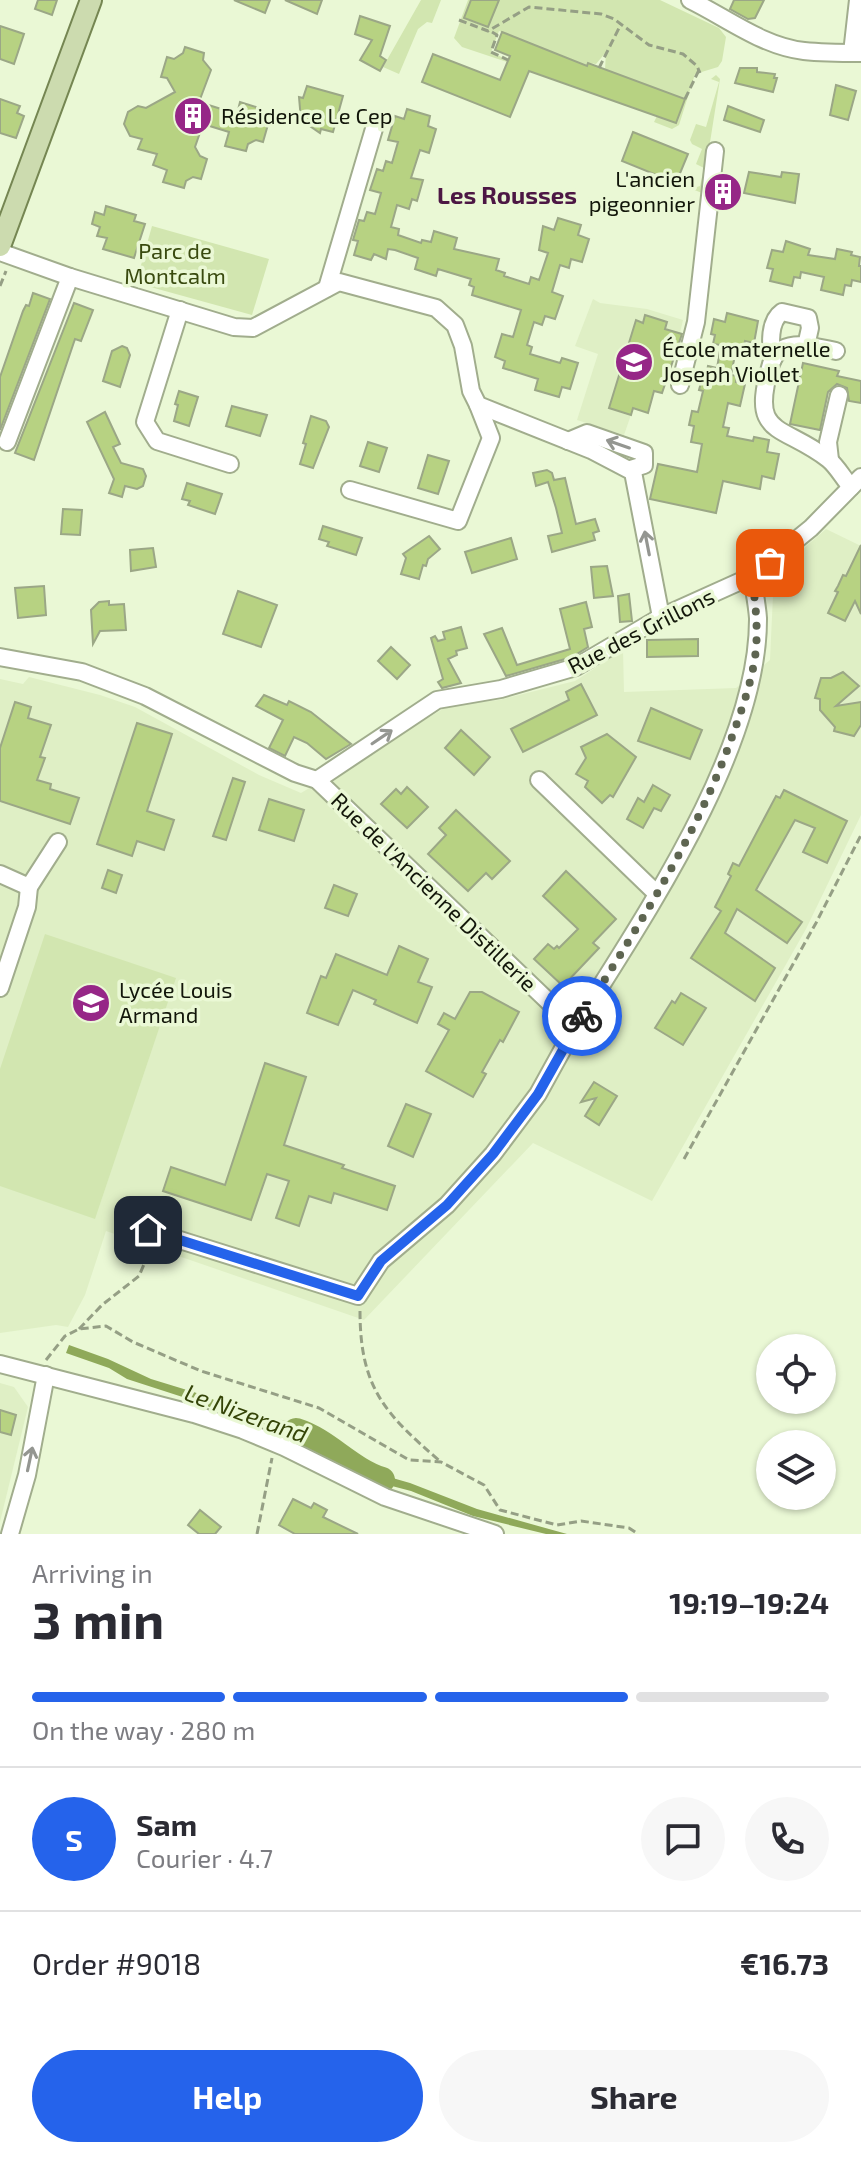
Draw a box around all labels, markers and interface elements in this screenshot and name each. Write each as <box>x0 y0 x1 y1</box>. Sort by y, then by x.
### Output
building icon: Résidence Le Cep <box>172 95 214 137</box>
place label: Résidence Le Cep <box>221 102 393 128</box>
place label: L'ancien pigeonnier <box>589 165 695 216</box>
building icon: L'ancien pigeonnier <box>702 171 744 213</box>
district label: Les Rousses <box>437 180 577 209</box>
park label: Parc de Montcalm <box>124 237 226 288</box>
place label: École maternelle Joseph Viollet <box>662 335 831 386</box>
school or university icon: École maternelle Joseph Viollet <box>613 341 655 383</box>
one-way arrow <box>606 436 631 451</box>
pin <box>736 529 804 597</box>
one-way arrow <box>639 531 654 556</box>
icon: bag <box>748 541 792 585</box>
street label: Rue des Grillons <box>563 582 718 678</box>
one-way arrow <box>370 729 392 745</box>
street label: Rue de l'Ancienne Distillerie <box>327 786 543 996</box>
place label: Lycée Louis Armand <box>119 976 232 1027</box>
courier <box>542 976 622 1056</box>
school or university icon: Lycée Louis Armand <box>70 982 112 1024</box>
icon: bike <box>560 994 604 1038</box>
pin <box>114 1196 182 1264</box>
icon: home <box>126 1208 170 1252</box>
map controls <box>756 1334 836 1510</box>
button: locate <box>756 1334 836 1414</box>
water label: Le Nizerand <box>181 1377 312 1448</box>
button: layers <box>756 1430 836 1510</box>
one-way arrow <box>24 1447 39 1472</box>
text: Arriving in <box>32 1557 153 1588</box>
text: 19:19–19:24 <box>669 1584 829 1620</box>
text: 3 min <box>32 1587 164 1649</box>
text: On the way · 280 m <box>32 1714 255 1745</box>
button: chat <box>641 1797 725 1881</box>
button: phone <box>745 1797 829 1881</box>
text: Sam <box>136 1806 197 1842</box>
text: S <box>65 1821 83 1857</box>
text: Courier · 4.7 <box>136 1842 273 1873</box>
text: Order #9018 <box>32 1945 201 1981</box>
text: €16.73 <box>740 1945 829 1981</box>
button: Help <box>32 2050 423 2142</box>
button: Share <box>439 2050 829 2142</box>

